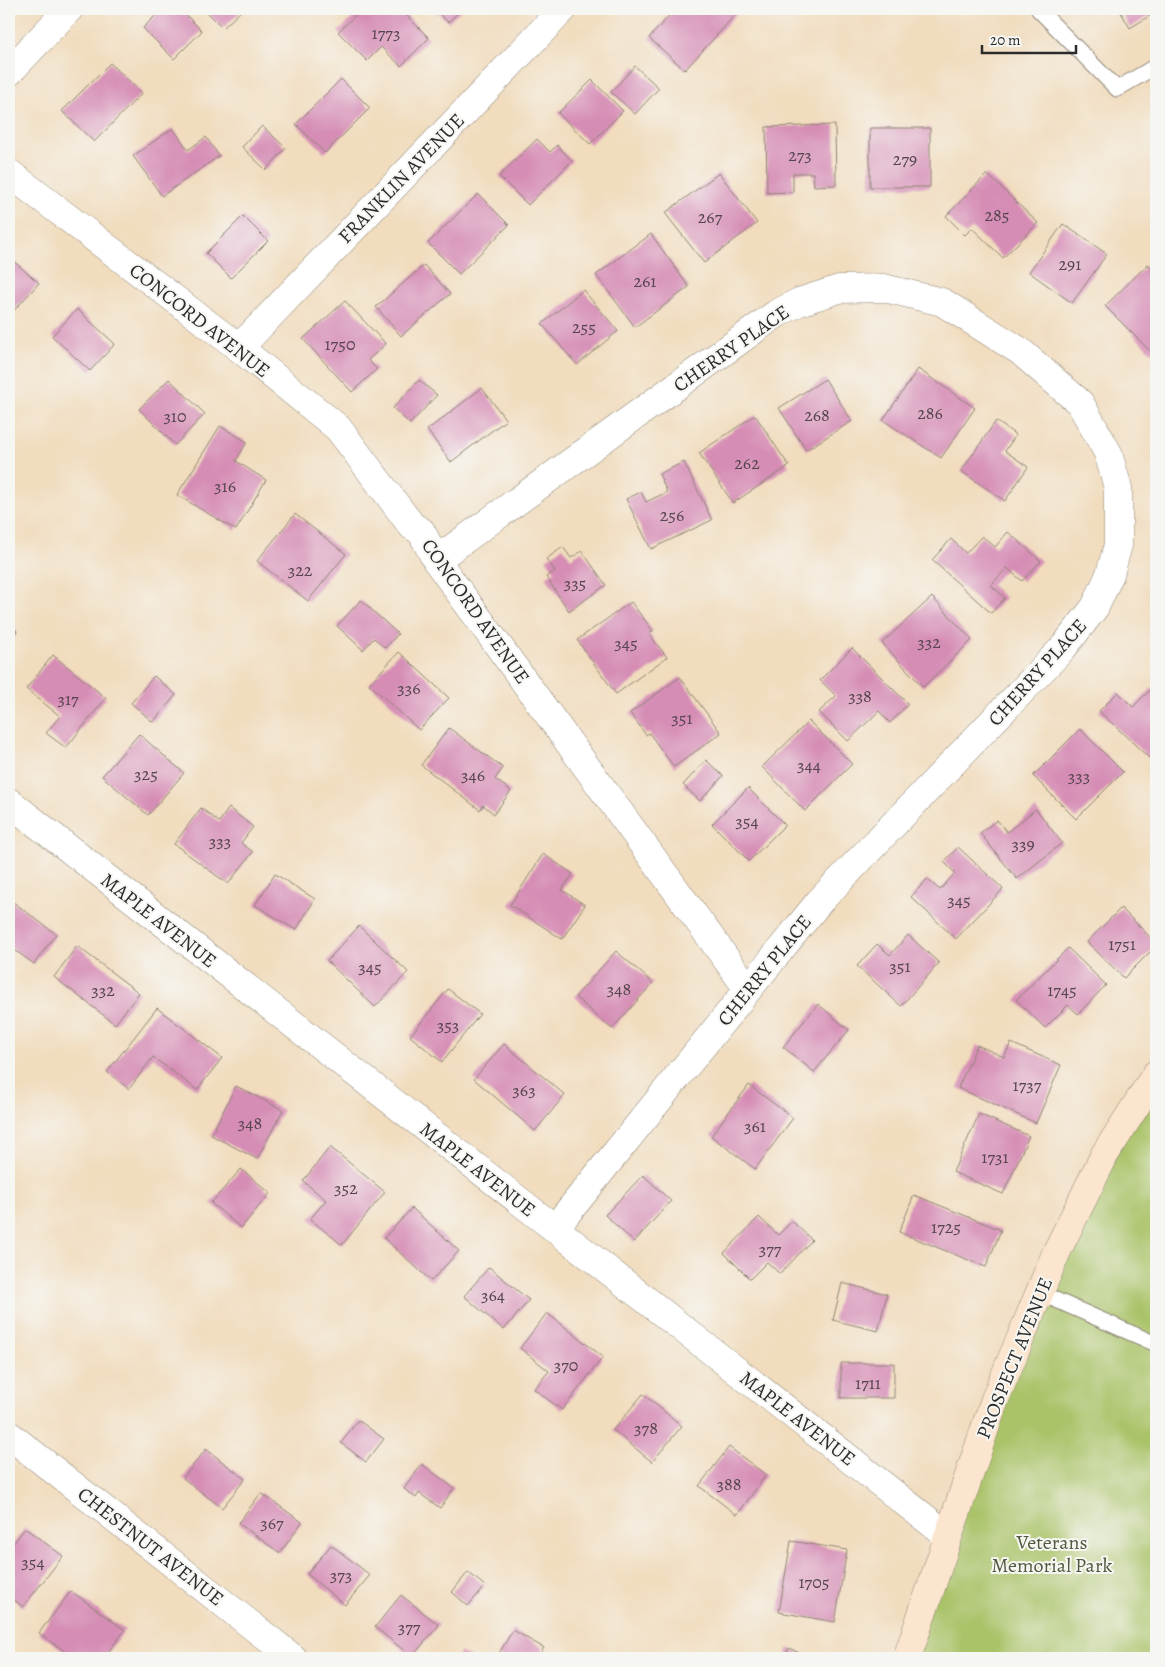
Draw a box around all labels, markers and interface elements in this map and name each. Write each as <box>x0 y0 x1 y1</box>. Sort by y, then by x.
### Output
house number: 1773 <box>372 21 400 45</box>
scale bar <box>982 22 1076 54</box>
text: 20 m <box>990 30 1021 50</box>
street label: FRANKLIN AVENUE <box>332 107 470 249</box>
house number: 273 <box>788 143 812 167</box>
house number: 279 <box>893 147 917 171</box>
house number: 285 <box>984 203 1010 227</box>
house number: 267 <box>698 205 723 229</box>
house number: 291 <box>1059 252 1081 276</box>
street label: CONCORD AVENUE <box>124 257 276 384</box>
house number: 261 <box>633 269 657 293</box>
street label: CHERRY PLACE <box>668 298 795 398</box>
house number: 255 <box>572 315 596 339</box>
house number: 1750 <box>324 332 356 356</box>
house number: 286 <box>917 401 943 425</box>
house number: 268 <box>804 403 830 427</box>
house number: 310 <box>163 404 187 428</box>
house number: 262 <box>734 451 760 475</box>
house number: 316 <box>214 474 236 498</box>
house number: 256 <box>660 503 684 527</box>
street label: CONCORD AVENUE <box>415 533 536 689</box>
house number: 322 <box>288 558 313 582</box>
house number: 335 <box>564 571 586 595</box>
street label: CHERRY PLACE <box>982 613 1093 732</box>
house number: 332 <box>917 630 941 654</box>
house number: 345 <box>614 631 638 655</box>
house number: 336 <box>397 676 421 700</box>
house number: 338 <box>848 684 872 708</box>
house number: 317 <box>57 687 79 711</box>
house number: 351 <box>671 706 693 730</box>
house number: 344 <box>797 753 821 777</box>
house number: 325 <box>134 762 158 786</box>
house number: 346 <box>461 763 485 787</box>
house number: 333 <box>1068 764 1090 788</box>
house number: 354 <box>735 809 759 833</box>
house number: 333 <box>209 829 231 853</box>
house number: 339 <box>1011 832 1035 856</box>
street label: MAPLE AVENUE <box>95 867 222 974</box>
house number: 345 <box>947 888 971 912</box>
street label: CHERRY PLACE <box>711 909 818 1032</box>
house number: 1751 <box>1108 932 1136 956</box>
house number: 351 <box>889 954 911 978</box>
house number: 345 <box>358 955 382 979</box>
house number: 348 <box>607 977 631 1001</box>
house number: 332 <box>91 978 115 1002</box>
house number: 1745 <box>1047 978 1077 1002</box>
house number: 353 <box>437 1013 459 1037</box>
house number: 1737 <box>1013 1073 1042 1097</box>
house number: 363 <box>512 1078 536 1102</box>
house number: 348 <box>238 1111 262 1135</box>
house number: 361 <box>744 1114 766 1138</box>
street label: MAPLE AVENUE <box>414 1116 541 1223</box>
house number: 1731 <box>981 1145 1009 1169</box>
house number: 352 <box>334 1176 358 1200</box>
house number: 1725 <box>931 1215 961 1239</box>
house number: 377 <box>759 1237 782 1261</box>
street label: PROSPECT AVENUE <box>970 1273 1059 1443</box>
house number: 364 <box>481 1283 505 1307</box>
house number: 370 <box>554 1353 578 1377</box>
street label: MAPLE AVENUE <box>734 1365 861 1472</box>
house number: 1711 <box>855 1371 881 1395</box>
house number: 378 <box>634 1416 658 1440</box>
house number: 388 <box>717 1472 741 1496</box>
street label: CHESTNUT AVENUE <box>72 1481 229 1612</box>
house number: 367 <box>260 1511 284 1535</box>
park label: Veterans Memorial Park <box>991 1529 1113 1579</box>
house number: 354 <box>21 1550 45 1574</box>
house number: 373 <box>330 1563 352 1587</box>
house number: 1705 <box>798 1570 830 1594</box>
house number: 377 <box>398 1615 421 1639</box>

